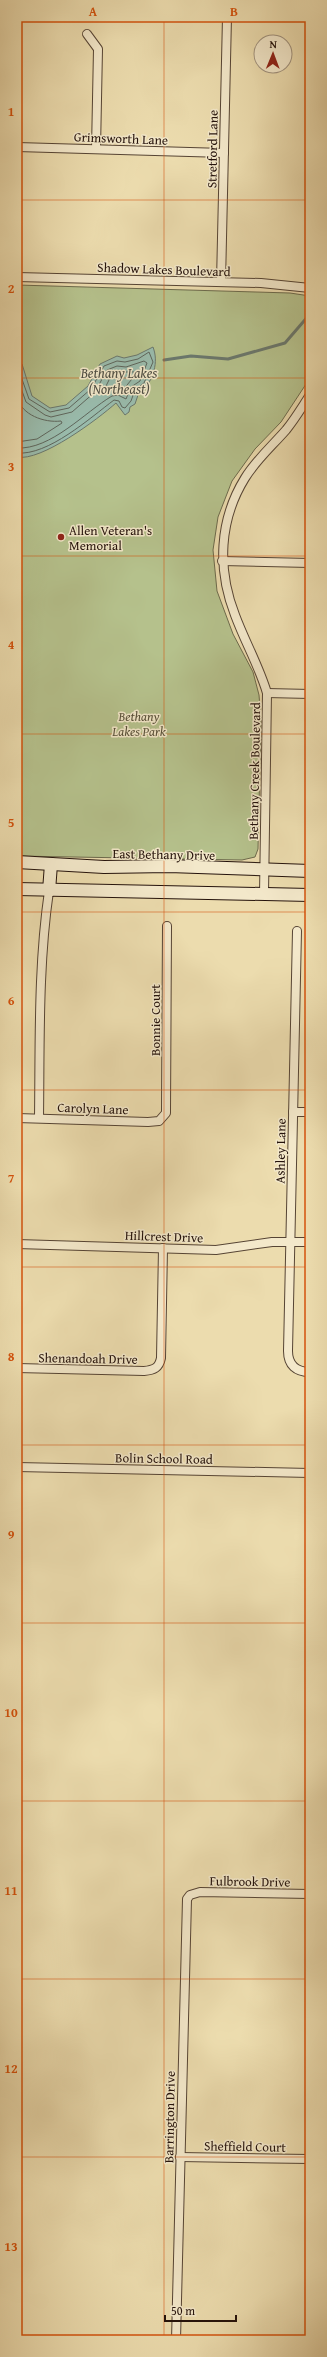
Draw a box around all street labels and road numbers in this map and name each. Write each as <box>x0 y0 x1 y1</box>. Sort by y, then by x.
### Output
street label: Stretford Lane <box>202 110 223 188</box>
street label: Grimsworth Lane <box>74 127 168 150</box>
street label: Shadow Lakes Boulevard <box>97 258 231 281</box>
street label: Bethany Creek Boulevard <box>244 702 265 840</box>
street label: East Bethany Drive <box>113 844 215 865</box>
street label: Bonnie Court <box>146 984 165 1056</box>
street label: Carolyn Lane <box>57 1098 129 1119</box>
street label: Ashley Lane <box>270 1118 291 1184</box>
street label: Hillcrest Drive <box>124 1226 203 1247</box>
street label: Shenandoah Drive <box>38 1348 138 1369</box>
street label: Bolin School Road <box>115 1448 213 1469</box>
street label: Fulbrook Drive <box>209 1871 291 1892</box>
street label: Barrington Drive <box>159 2071 180 2163</box>
street label: Sheffield Court <box>204 2136 287 2157</box>

